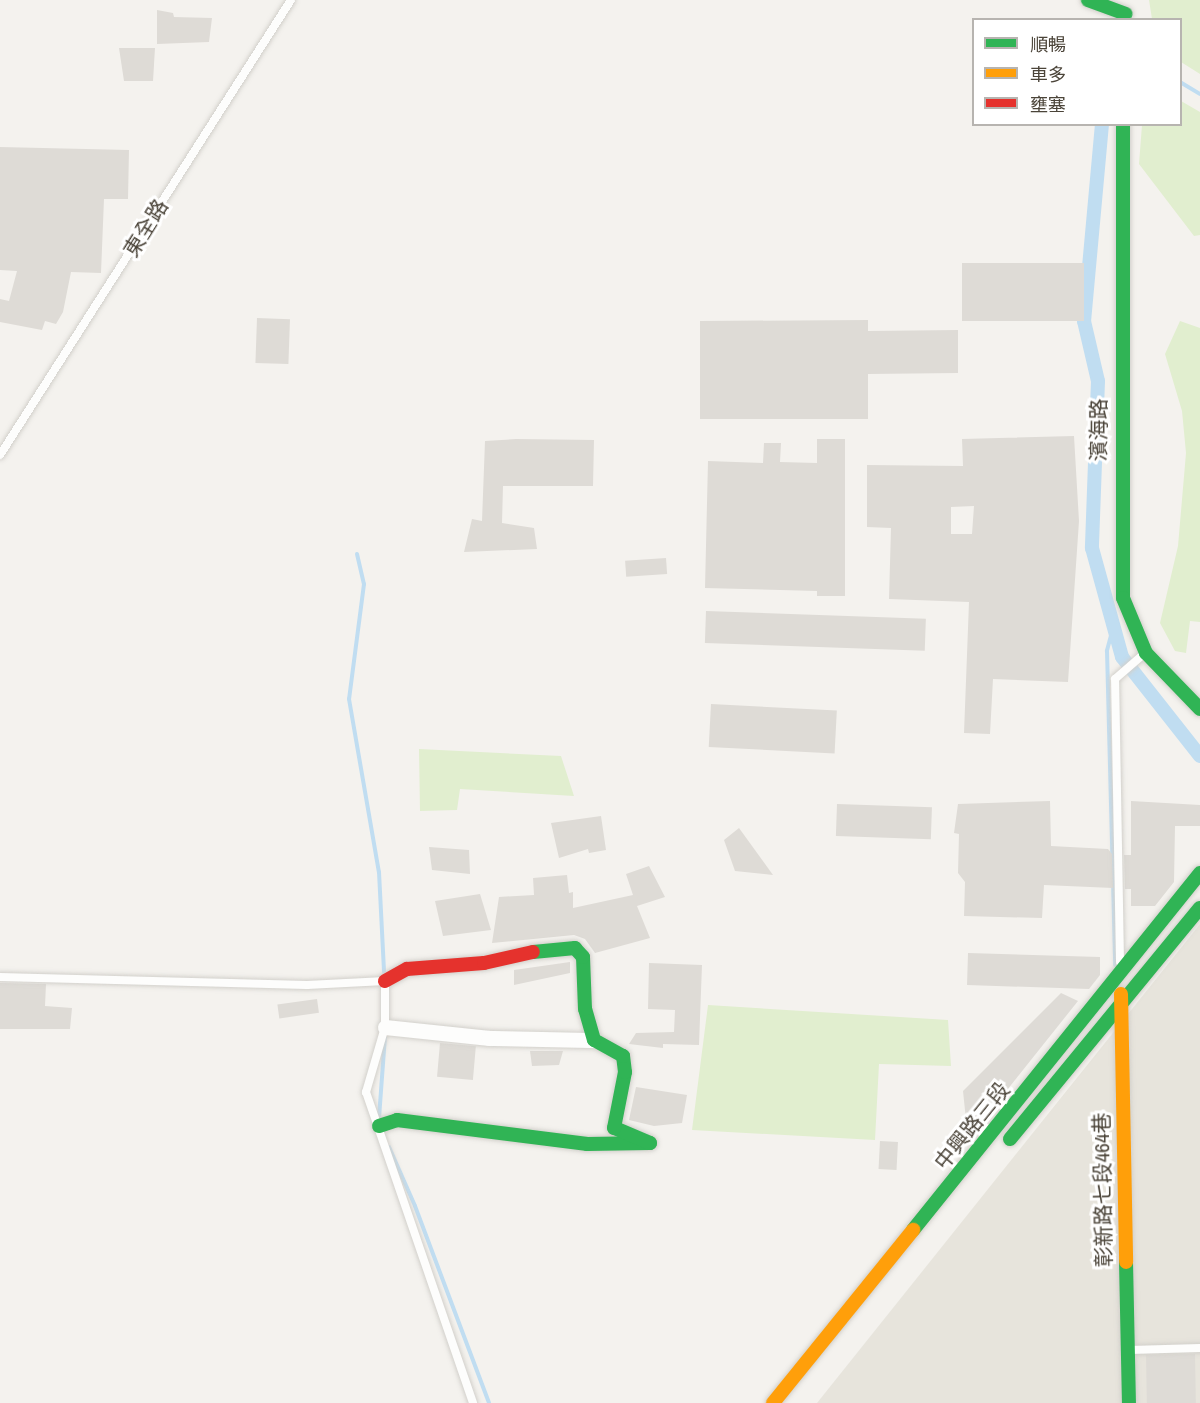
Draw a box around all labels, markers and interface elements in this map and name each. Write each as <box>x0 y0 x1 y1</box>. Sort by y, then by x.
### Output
legend <box>972 18 1182 126</box>
text: 順暢 <box>1030 32 1066 57</box>
text: 車多 <box>1030 62 1066 87</box>
text: 壅塞 <box>1030 92 1066 117</box>
street label: 東全路 <box>119 195 173 261</box>
street label: 濱海路 <box>1086 399 1112 461</box>
street label: 中興路三段 <box>929 1077 1015 1175</box>
street label: 彰新路七段464巷 <box>1089 1112 1117 1268</box>

